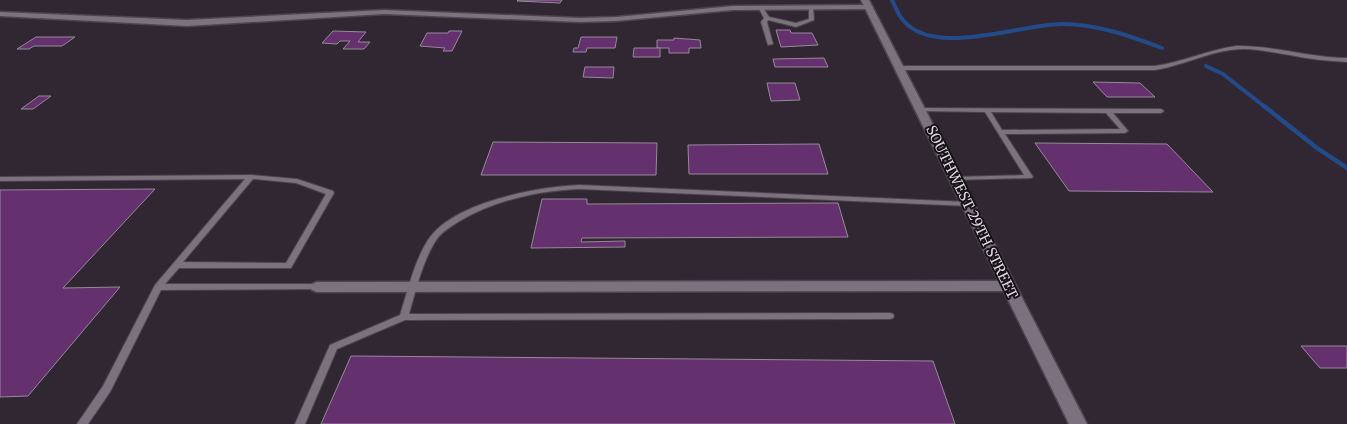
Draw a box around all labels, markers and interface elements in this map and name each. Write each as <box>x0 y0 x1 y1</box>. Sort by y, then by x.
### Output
street label: SOUTHWEST 29TH STREET <box>922 122 1022 302</box>

